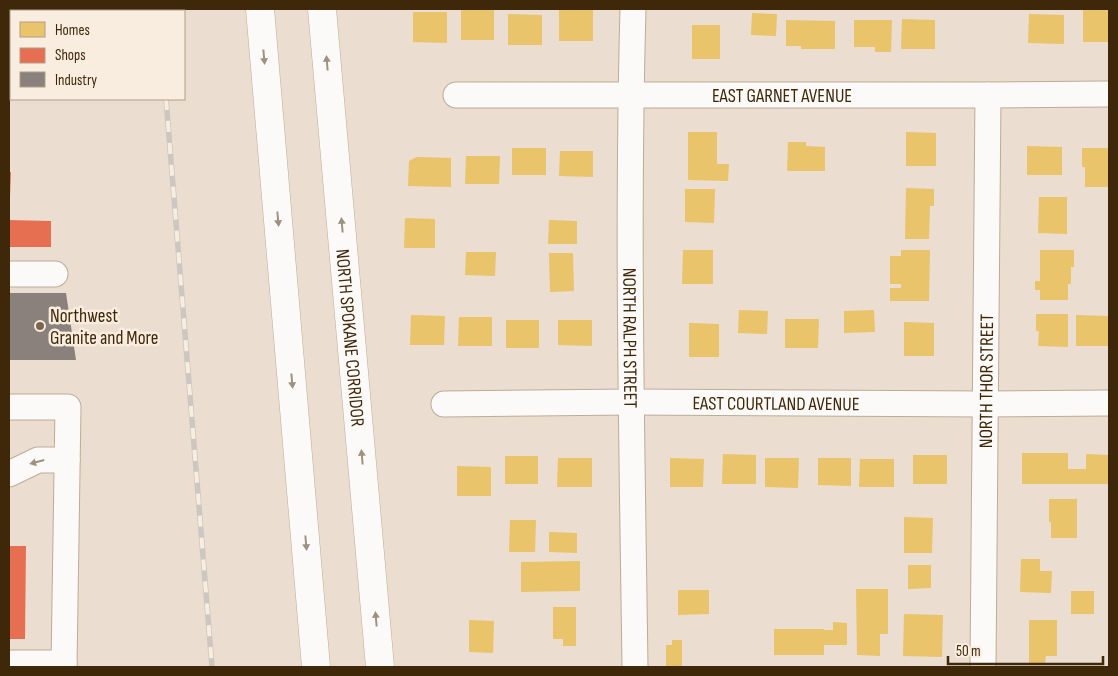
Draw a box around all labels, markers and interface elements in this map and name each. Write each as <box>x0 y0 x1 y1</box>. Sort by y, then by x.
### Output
legend <box>10 10 185 100</box>
text: Homes <box>55 21 90 40</box>
text: Shops <box>55 46 86 65</box>
one-way arrow <box>260 50 268 66</box>
one-way arrow <box>323 55 331 71</box>
text: Industry <box>55 71 97 90</box>
street label: EAST GARNET AVENUE <box>712 85 852 108</box>
one-way arrow <box>275 211 283 227</box>
one-way arrow <box>338 217 346 233</box>
street label: NORTH SPOKANE CORRIDOR <box>330 248 369 428</box>
street label: NORTH RALPH STREET <box>617 268 641 409</box>
place label: Northwest Granite and More <box>50 305 158 350</box>
street label: NORTH THOR STREET <box>975 313 999 448</box>
marker: Northwest Granite and More <box>34 320 46 332</box>
one-way arrow <box>289 373 297 389</box>
street label: EAST COURTLAND AVENUE <box>692 392 860 416</box>
one-way arrow <box>358 449 366 465</box>
one-way arrow <box>29 459 44 467</box>
one-way arrow <box>302 535 310 551</box>
one-way arrow <box>372 610 380 626</box>
scale bar <box>948 634 1103 666</box>
text: 50 m <box>956 642 981 661</box>

